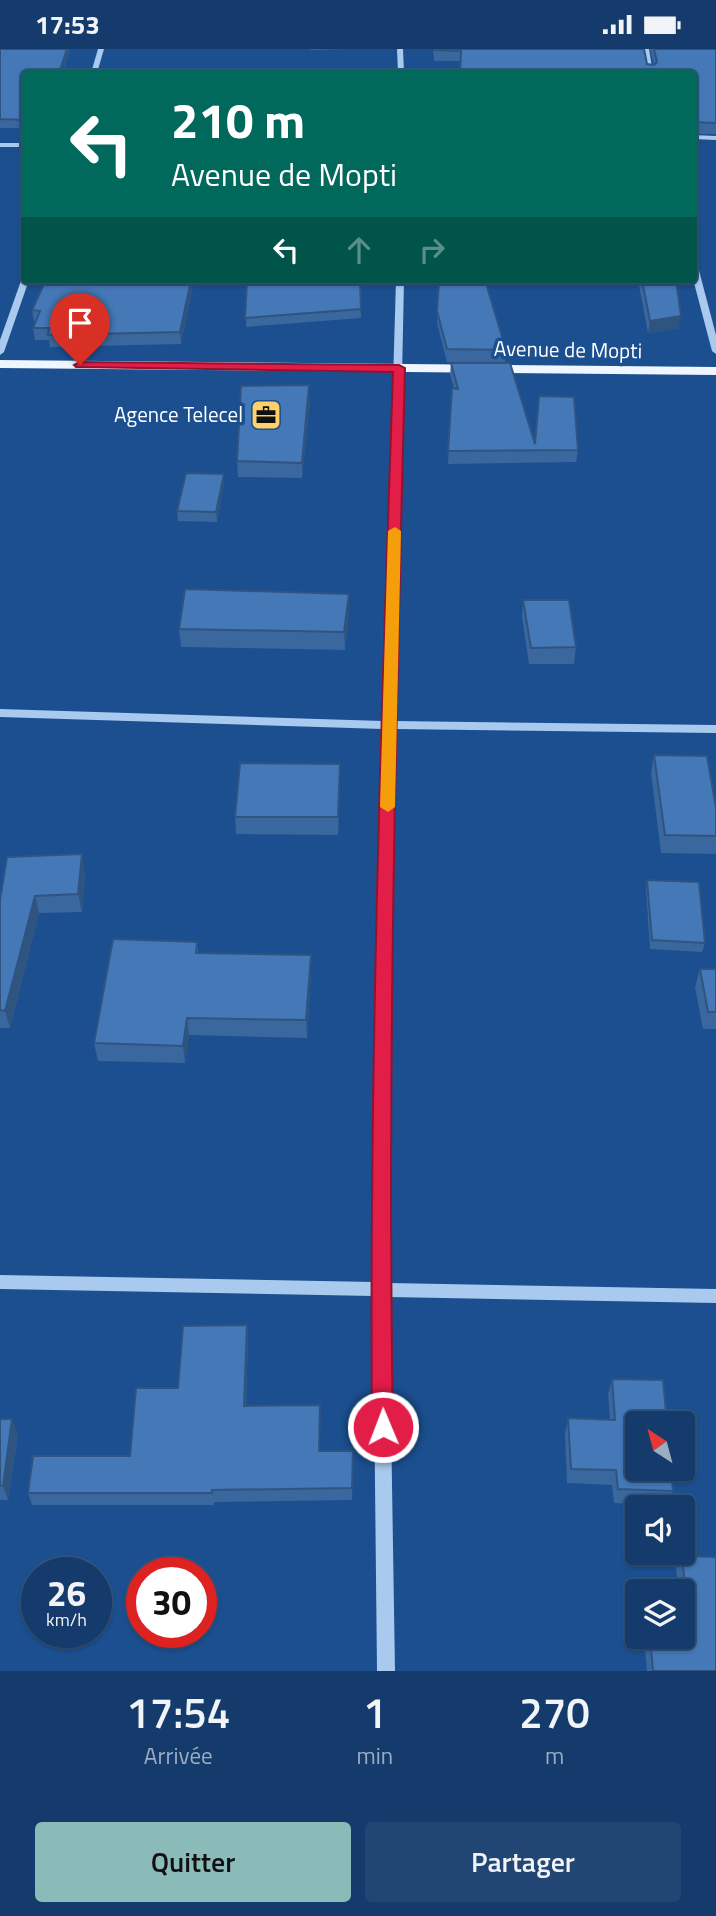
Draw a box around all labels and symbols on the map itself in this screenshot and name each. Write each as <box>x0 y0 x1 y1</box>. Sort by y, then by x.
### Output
pin <box>50 293 110 365</box>
street label: Avenue de Mopti <box>494 332 642 366</box>
place label: Agence Telecel <box>114 398 243 430</box>
office icon: Agence Telecel <box>249 398 283 432</box>
position arrow <box>346 1390 420 1464</box>
north arrow <box>625 1411 695 1481</box>
speed limit sign: 30 <box>126 1557 217 1648</box>

